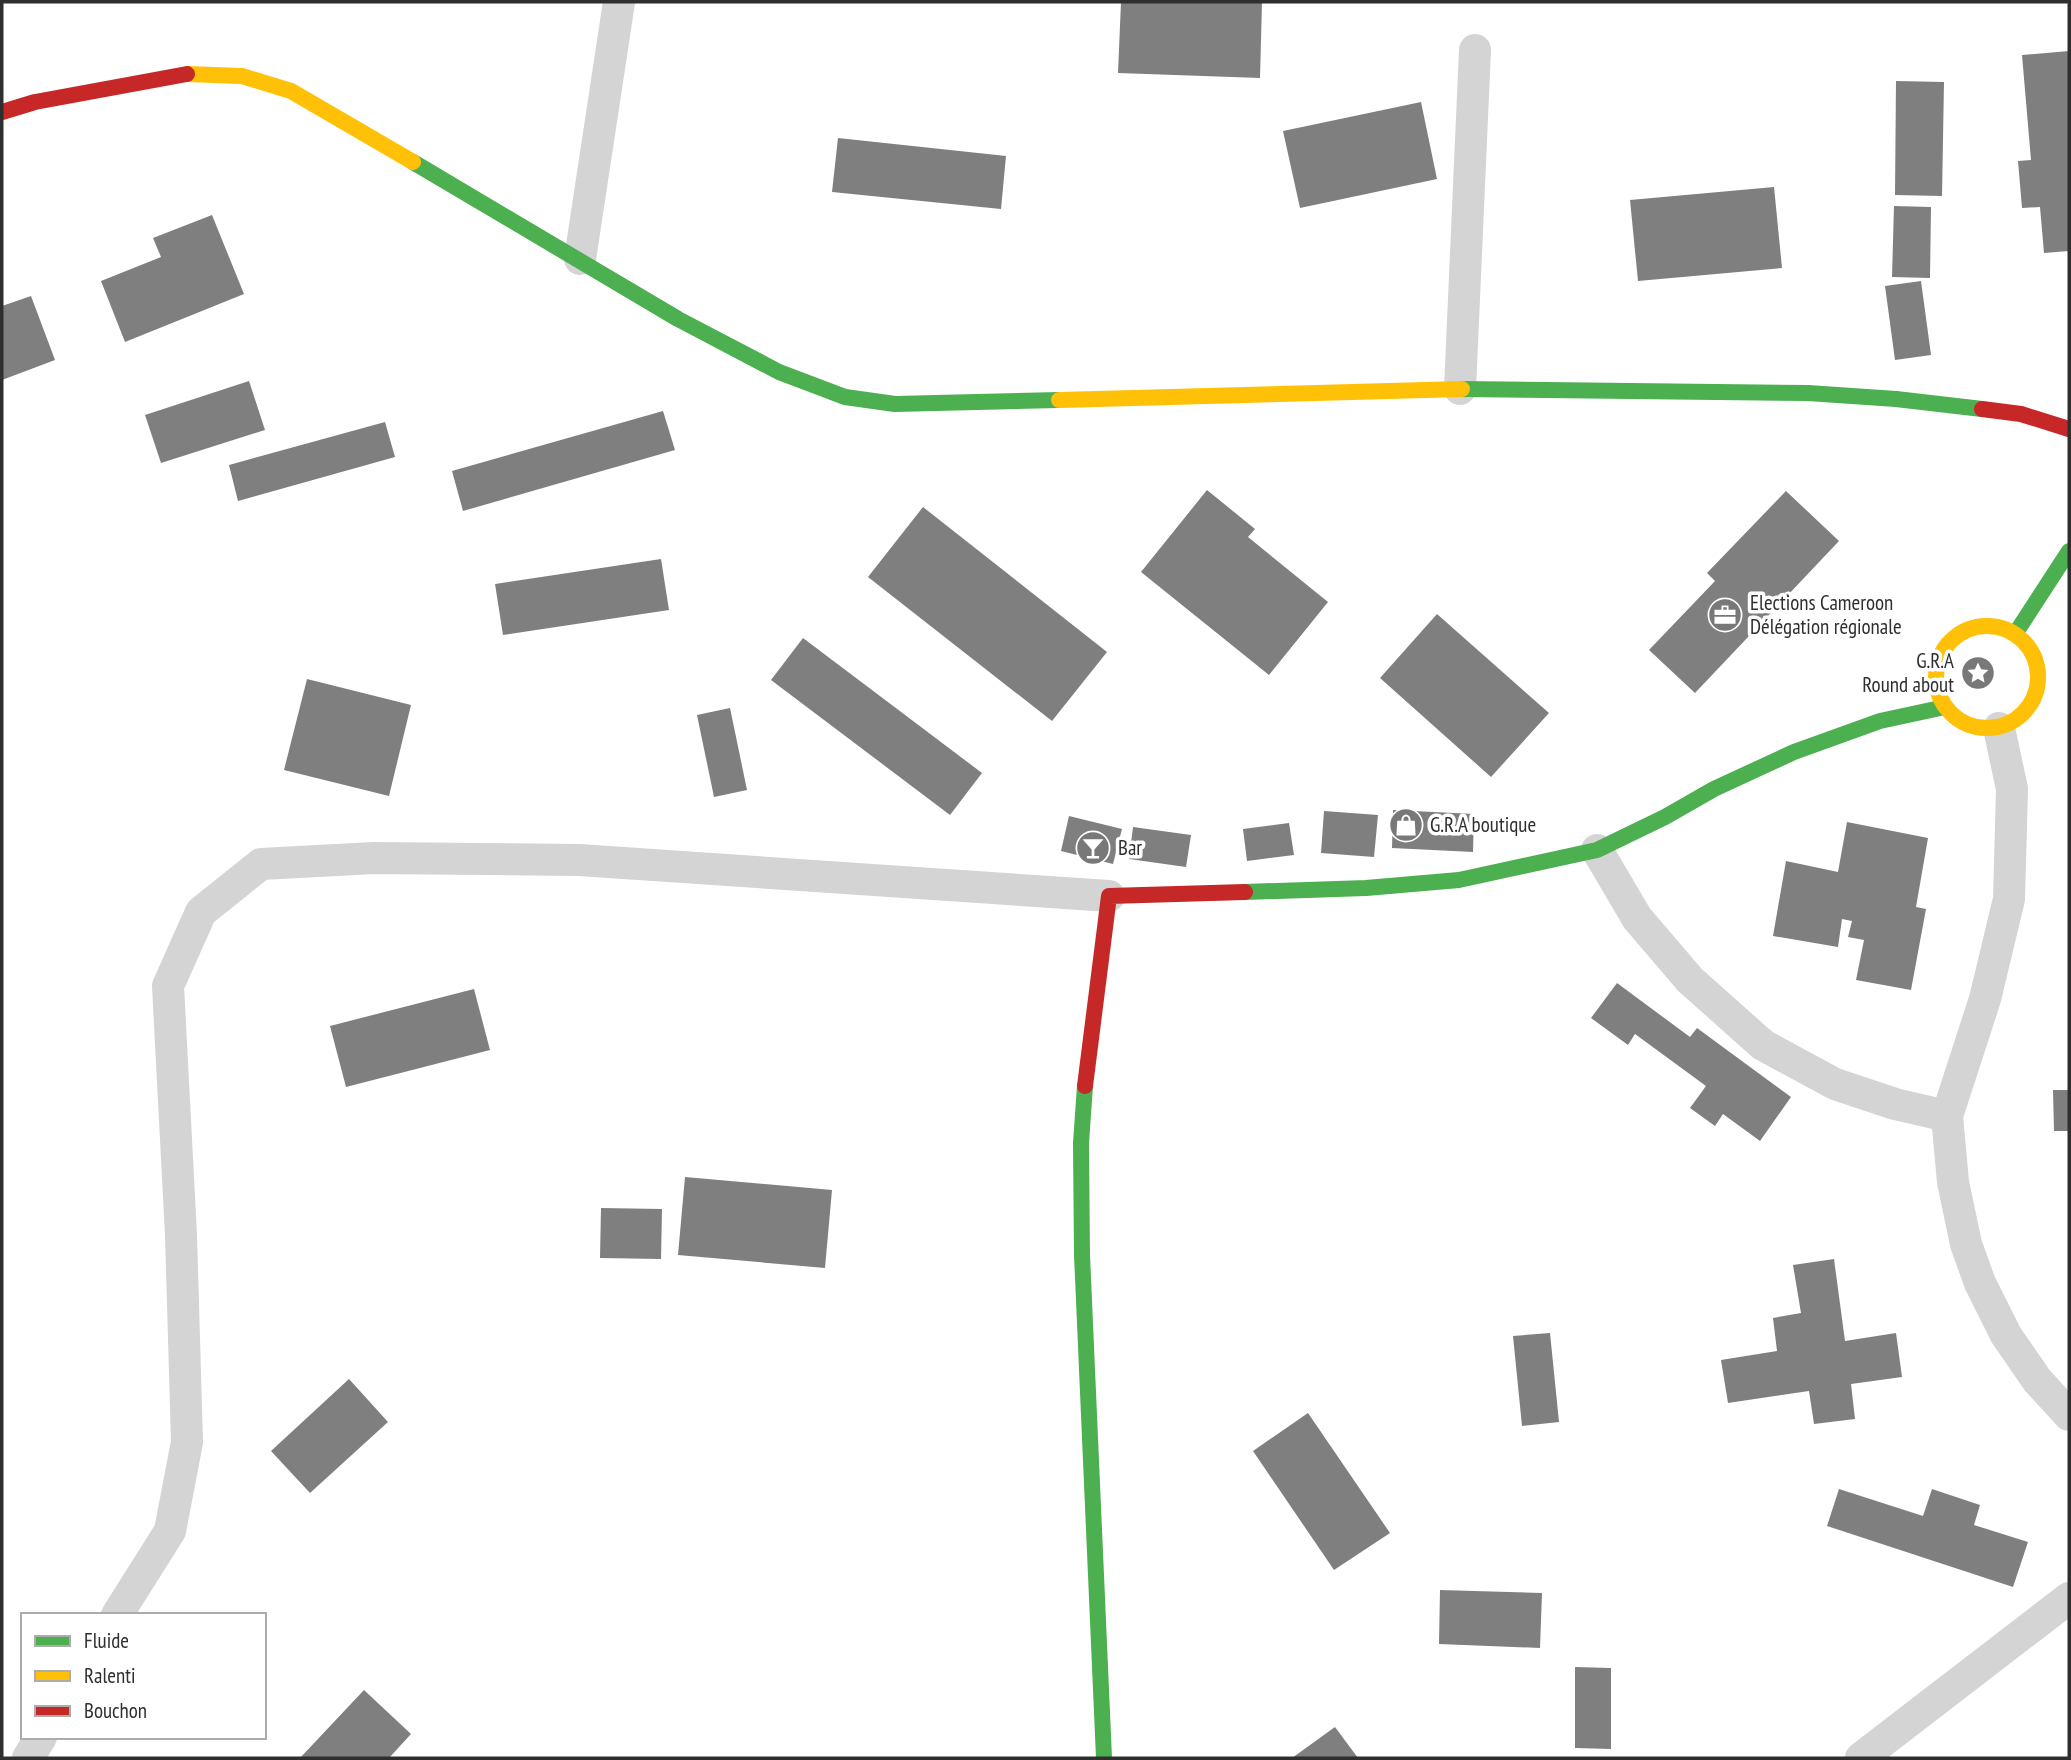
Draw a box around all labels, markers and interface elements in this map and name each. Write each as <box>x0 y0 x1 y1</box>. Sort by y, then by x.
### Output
place label: Elections Cameroon Délégation régionale <box>1750 589 1902 640</box>
office icon: Elections Cameroon Délégation régionale <box>1706 596 1744 634</box>
place label: G.R.A Round about <box>1862 647 1954 698</box>
place icon: G.R.A Round about <box>1959 654 1997 692</box>
shop icon: G.R.A boutique <box>1387 806 1425 844</box>
place label: G.R.A boutique <box>1430 811 1536 838</box>
bar icon: Bar <box>1074 829 1112 867</box>
place label: Bar <box>1118 834 1142 861</box>
legend <box>21 1613 266 1739</box>
text: Fluide <box>84 1627 129 1654</box>
text: Ralenti <box>84 1662 136 1689</box>
text: Bouchon <box>84 1697 147 1724</box>

